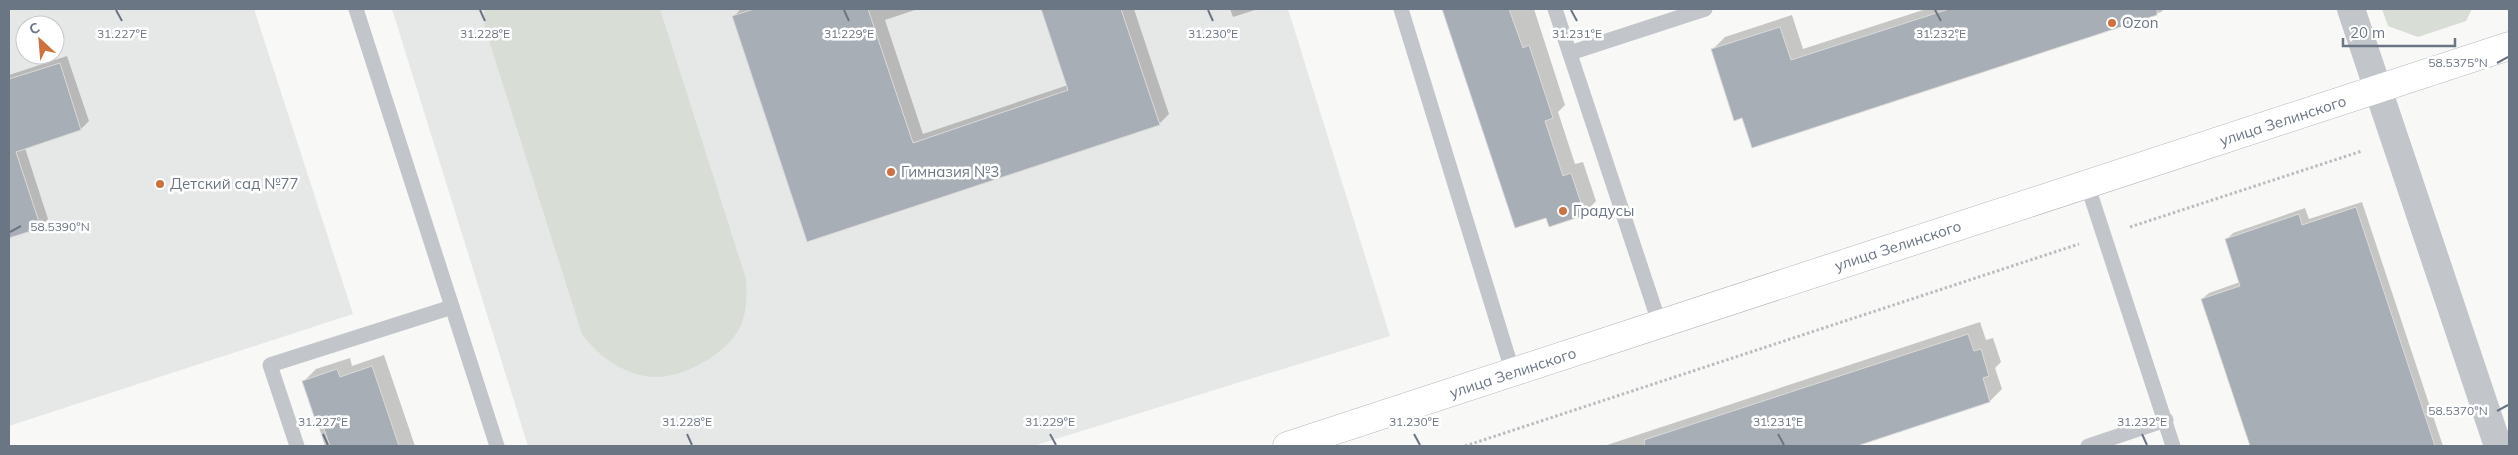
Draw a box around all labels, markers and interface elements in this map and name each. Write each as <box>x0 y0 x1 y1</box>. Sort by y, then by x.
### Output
place label: Ozon <box>2122 13 2159 32</box>
north arrow <box>15 15 65 65</box>
scale bar <box>2343 15 2456 47</box>
marker: Ozon <box>2106 17 2118 29</box>
text: С <box>26 18 43 39</box>
text: 20 m <box>2350 23 2385 42</box>
text: 31.227°E <box>97 26 147 41</box>
text: 31.228°E <box>460 26 510 41</box>
text: 31.229°E <box>824 26 874 41</box>
text: 31.230°E <box>1188 26 1238 41</box>
text: 31.231°E <box>1552 26 1602 41</box>
text: 31.232°E <box>1916 26 1966 41</box>
text: 58.5375°N <box>2428 55 2488 70</box>
street label: улица Зелинского <box>2217 91 2349 150</box>
place label: Гимназия №3 <box>901 162 999 181</box>
marker: Гимназия №3 <box>885 166 897 178</box>
place label: Детский сад №77 <box>170 174 299 193</box>
marker: Детский сад №77 <box>154 178 166 190</box>
place label: Градусы <box>1573 201 1634 220</box>
marker: Градусы <box>1557 205 1569 217</box>
street label: улица Зелинского <box>1832 216 1964 275</box>
text: 58.5390°N <box>30 219 90 234</box>
street label: улица Зелинского <box>1447 343 1579 402</box>
text: 58.5370°N <box>2428 403 2488 418</box>
text: 31.227°E <box>298 414 348 429</box>
text: 31.228°E <box>662 414 712 429</box>
text: 31.229°E <box>1025 414 1075 429</box>
text: 31.230°E <box>1389 414 1439 429</box>
text: 31.231°E <box>1753 414 1803 429</box>
text: 31.232°E <box>2117 414 2167 429</box>

